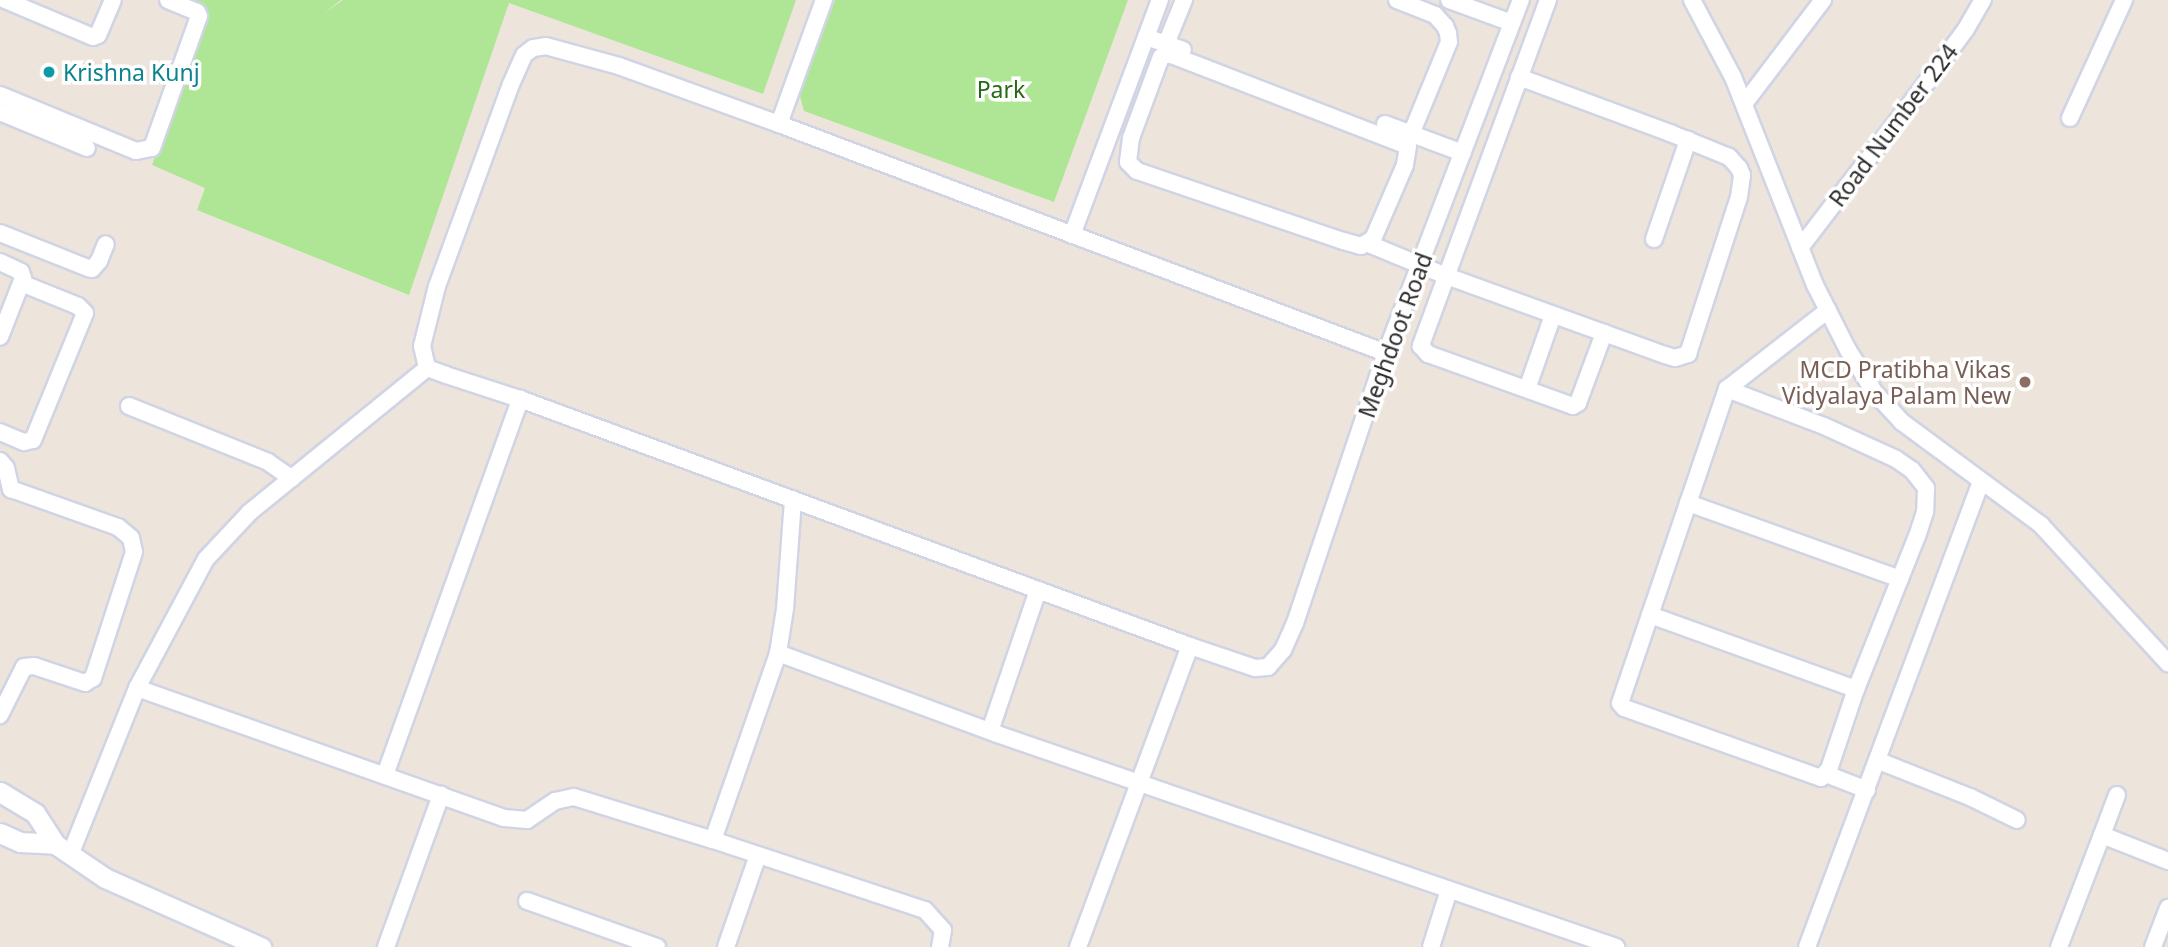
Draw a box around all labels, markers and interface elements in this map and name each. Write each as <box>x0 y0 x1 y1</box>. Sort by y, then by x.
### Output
street label: Road Number 224 <box>1823 38 1963 212</box>
place label: Krishna Kunj <box>63 58 200 86</box>
marker: Krishna Kunj <box>41 64 57 80</box>
park label: Park <box>977 75 1025 103</box>
street label: Meghdoot Road <box>1352 249 1438 421</box>
place label: MCD Pratibha Vikas Vidyalaya Palam New <box>1782 355 2011 409</box>
marker: MCD Pratibha Vikas Vidyalaya Palam New <box>2017 374 2033 390</box>

